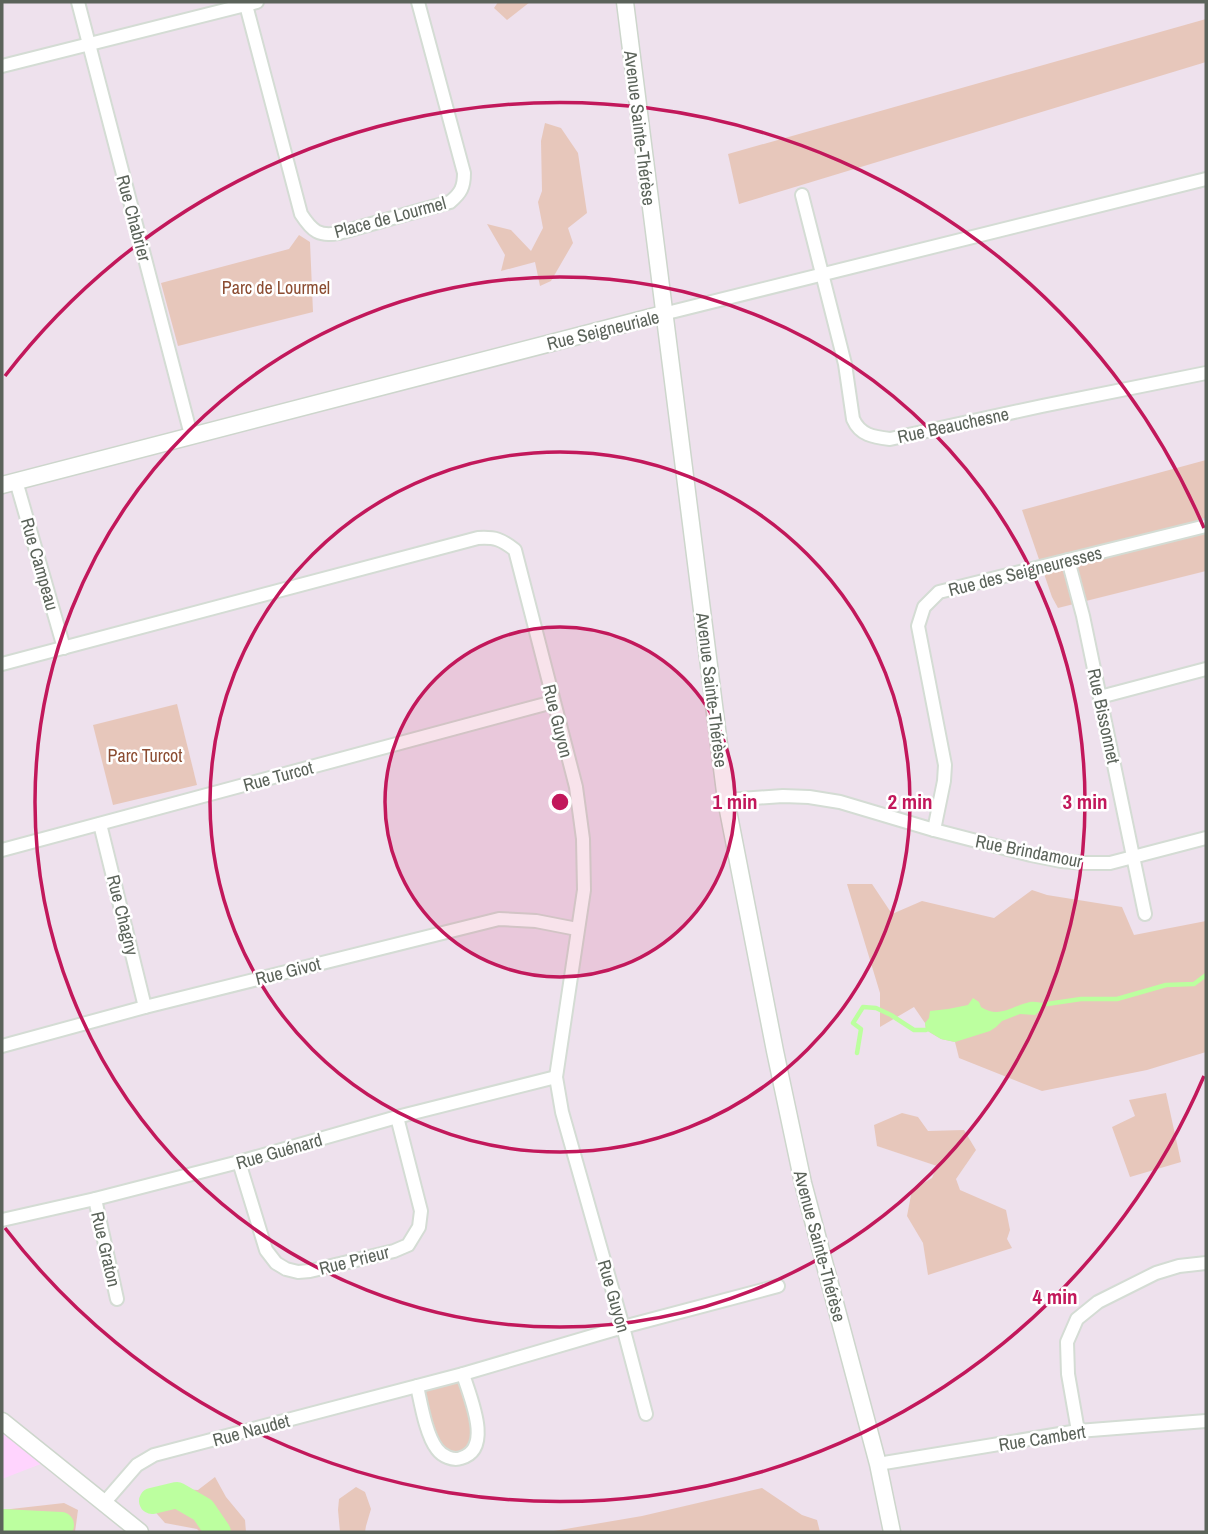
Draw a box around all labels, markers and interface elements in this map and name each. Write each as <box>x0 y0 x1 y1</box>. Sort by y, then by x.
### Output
street label: Avenue Sainte-Thérèse <box>618 48 662 207</box>
street label: Rue Chabrier <box>110 172 158 264</box>
street label: Place de Lourmel <box>331 190 449 244</box>
park label: Parc de Lourmel <box>222 275 330 300</box>
street label: Rue Seigneuriale <box>544 304 662 356</box>
street label: Rue Beauchesne <box>895 401 1011 449</box>
street label: Rue Campeau <box>15 515 65 613</box>
street label: Rue des Seigneuresses <box>946 540 1104 602</box>
street label: Avenue Sainte-Thérèse <box>690 610 734 769</box>
street label: Rue Bissonnet <box>1082 666 1126 766</box>
street label: Rue Guyon <box>537 682 579 760</box>
park label: Parc Turcot <box>108 743 182 768</box>
street label: Rue Turcot <box>240 755 316 797</box>
text: 1 min <box>713 787 757 816</box>
text: 2 min <box>888 787 932 816</box>
text: 3 min <box>1063 787 1107 816</box>
centre of rings <box>548 790 572 814</box>
street label: Rue Brindamour <box>973 828 1085 874</box>
street label: Rue Chagny <box>101 872 145 958</box>
street label: Rue Givot <box>253 951 323 991</box>
street label: Rue Guénard <box>233 1127 325 1175</box>
street label: Avenue Sainte-Thérèse <box>788 1167 852 1324</box>
street label: Rue Graton <box>85 1209 127 1289</box>
street label: Rue Prieur <box>316 1239 392 1281</box>
street label: Rue Guyon <box>592 1257 636 1335</box>
text: 4 min <box>1033 1282 1077 1311</box>
street label: Rue Naudet <box>210 1408 292 1452</box>
street label: Rue Cambert <box>997 1419 1087 1457</box>

